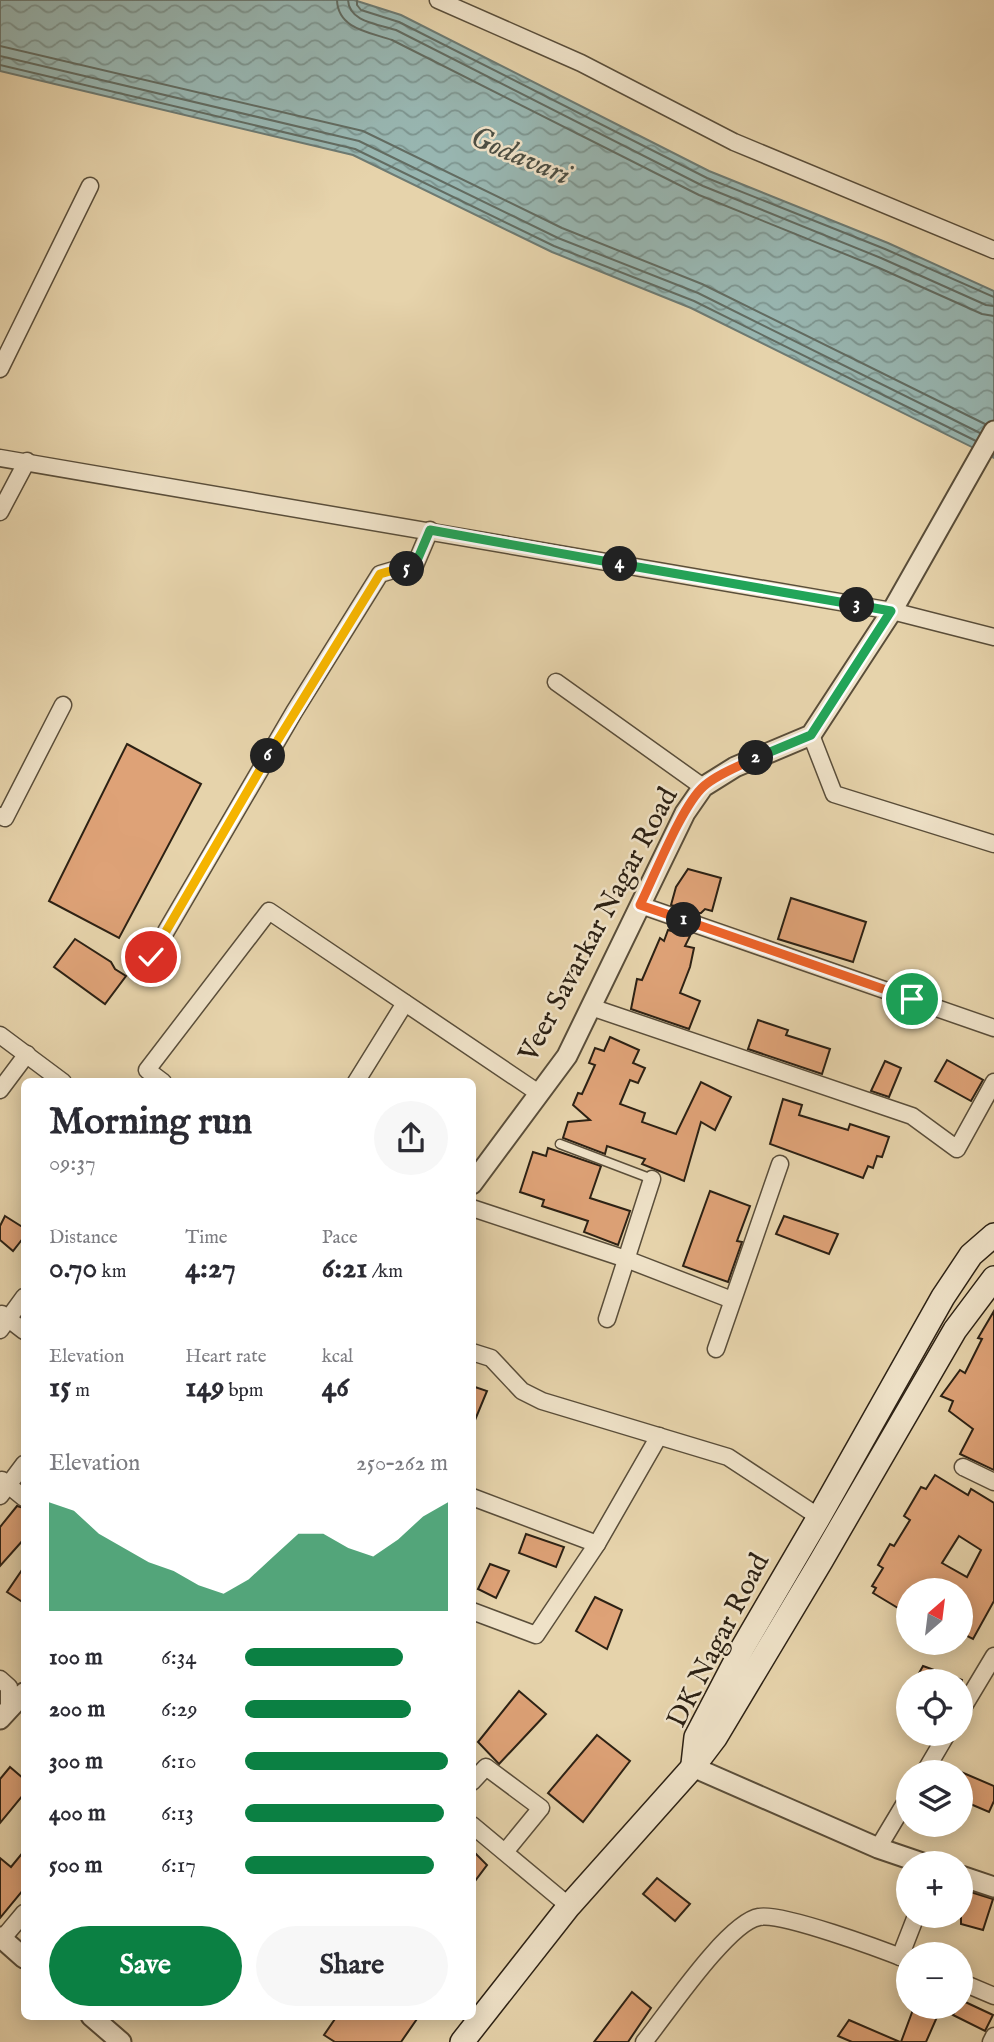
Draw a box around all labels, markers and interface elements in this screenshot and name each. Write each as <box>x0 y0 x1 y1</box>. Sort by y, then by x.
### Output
water label: Godavari <box>464 119 578 196</box>
pin: 4 <box>602 546 638 582</box>
text: 4 <box>615 551 624 575</box>
pin: 5 <box>390 552 424 586</box>
text: 5 <box>403 556 410 580</box>
pin: 3 <box>840 588 874 622</box>
text: 3 <box>853 592 860 616</box>
pin: 6 <box>250 738 286 774</box>
pin: 2 <box>738 740 774 776</box>
text: 6 <box>263 743 272 767</box>
text: 2 <box>751 745 760 769</box>
street label: Veer Savarkar Nagar Road <box>511 782 686 1069</box>
pin: 1 <box>666 902 702 937</box>
text: 1 <box>680 907 687 931</box>
pin <box>121 927 181 987</box>
icon: check <box>132 938 170 976</box>
pin <box>882 969 942 1029</box>
icon: arrive <box>893 980 931 1018</box>
text: Morning run <box>49 1099 252 1147</box>
button: share <box>374 1101 448 1175</box>
text: 09:37 <box>49 1149 96 1178</box>
text: Distance <box>49 1226 118 1250</box>
text: Time <box>185 1226 228 1250</box>
text: Pace <box>322 1226 358 1250</box>
text: 0.70 <box>49 1250 97 1288</box>
text: 4:27 <box>185 1250 236 1288</box>
text: 6:21 <box>322 1250 367 1288</box>
text: km <box>97 1260 126 1284</box>
text: /km <box>367 1260 403 1284</box>
text: Elevation <box>49 1345 124 1369</box>
text: Heart rate <box>185 1345 266 1369</box>
text: kcal <box>322 1345 353 1369</box>
text: 15 <box>49 1369 71 1407</box>
text: 149 <box>185 1369 224 1407</box>
text: 46 <box>322 1369 349 1407</box>
text: m <box>71 1379 90 1403</box>
text: bpm <box>224 1379 264 1403</box>
text: Elevation <box>49 1449 140 1478</box>
text: 250–262 m <box>356 1449 448 1478</box>
street label: DK Nagar Road <box>660 1548 778 1734</box>
north arrow <box>896 1578 973 1656</box>
map controls <box>896 1578 973 2019</box>
text: 100 m <box>49 1643 103 1672</box>
text: 6:34 <box>161 1643 197 1672</box>
button: locate <box>896 1669 973 1746</box>
text: 200 m <box>49 1695 105 1724</box>
text: 6:29 <box>161 1695 198 1724</box>
text: 300 m <box>49 1747 103 1776</box>
text: 6:10 <box>161 1747 197 1776</box>
button: layers <box>896 1760 973 1837</box>
text: 400 m <box>49 1799 106 1828</box>
text: 6:13 <box>161 1799 194 1828</box>
text: 500 m <box>49 1851 103 1880</box>
text: 6:17 <box>161 1851 196 1880</box>
button: + <box>896 1851 973 1928</box>
button: Save <box>49 1926 242 2006</box>
button: Share <box>256 1926 448 2006</box>
button: − <box>896 1942 973 2019</box>

